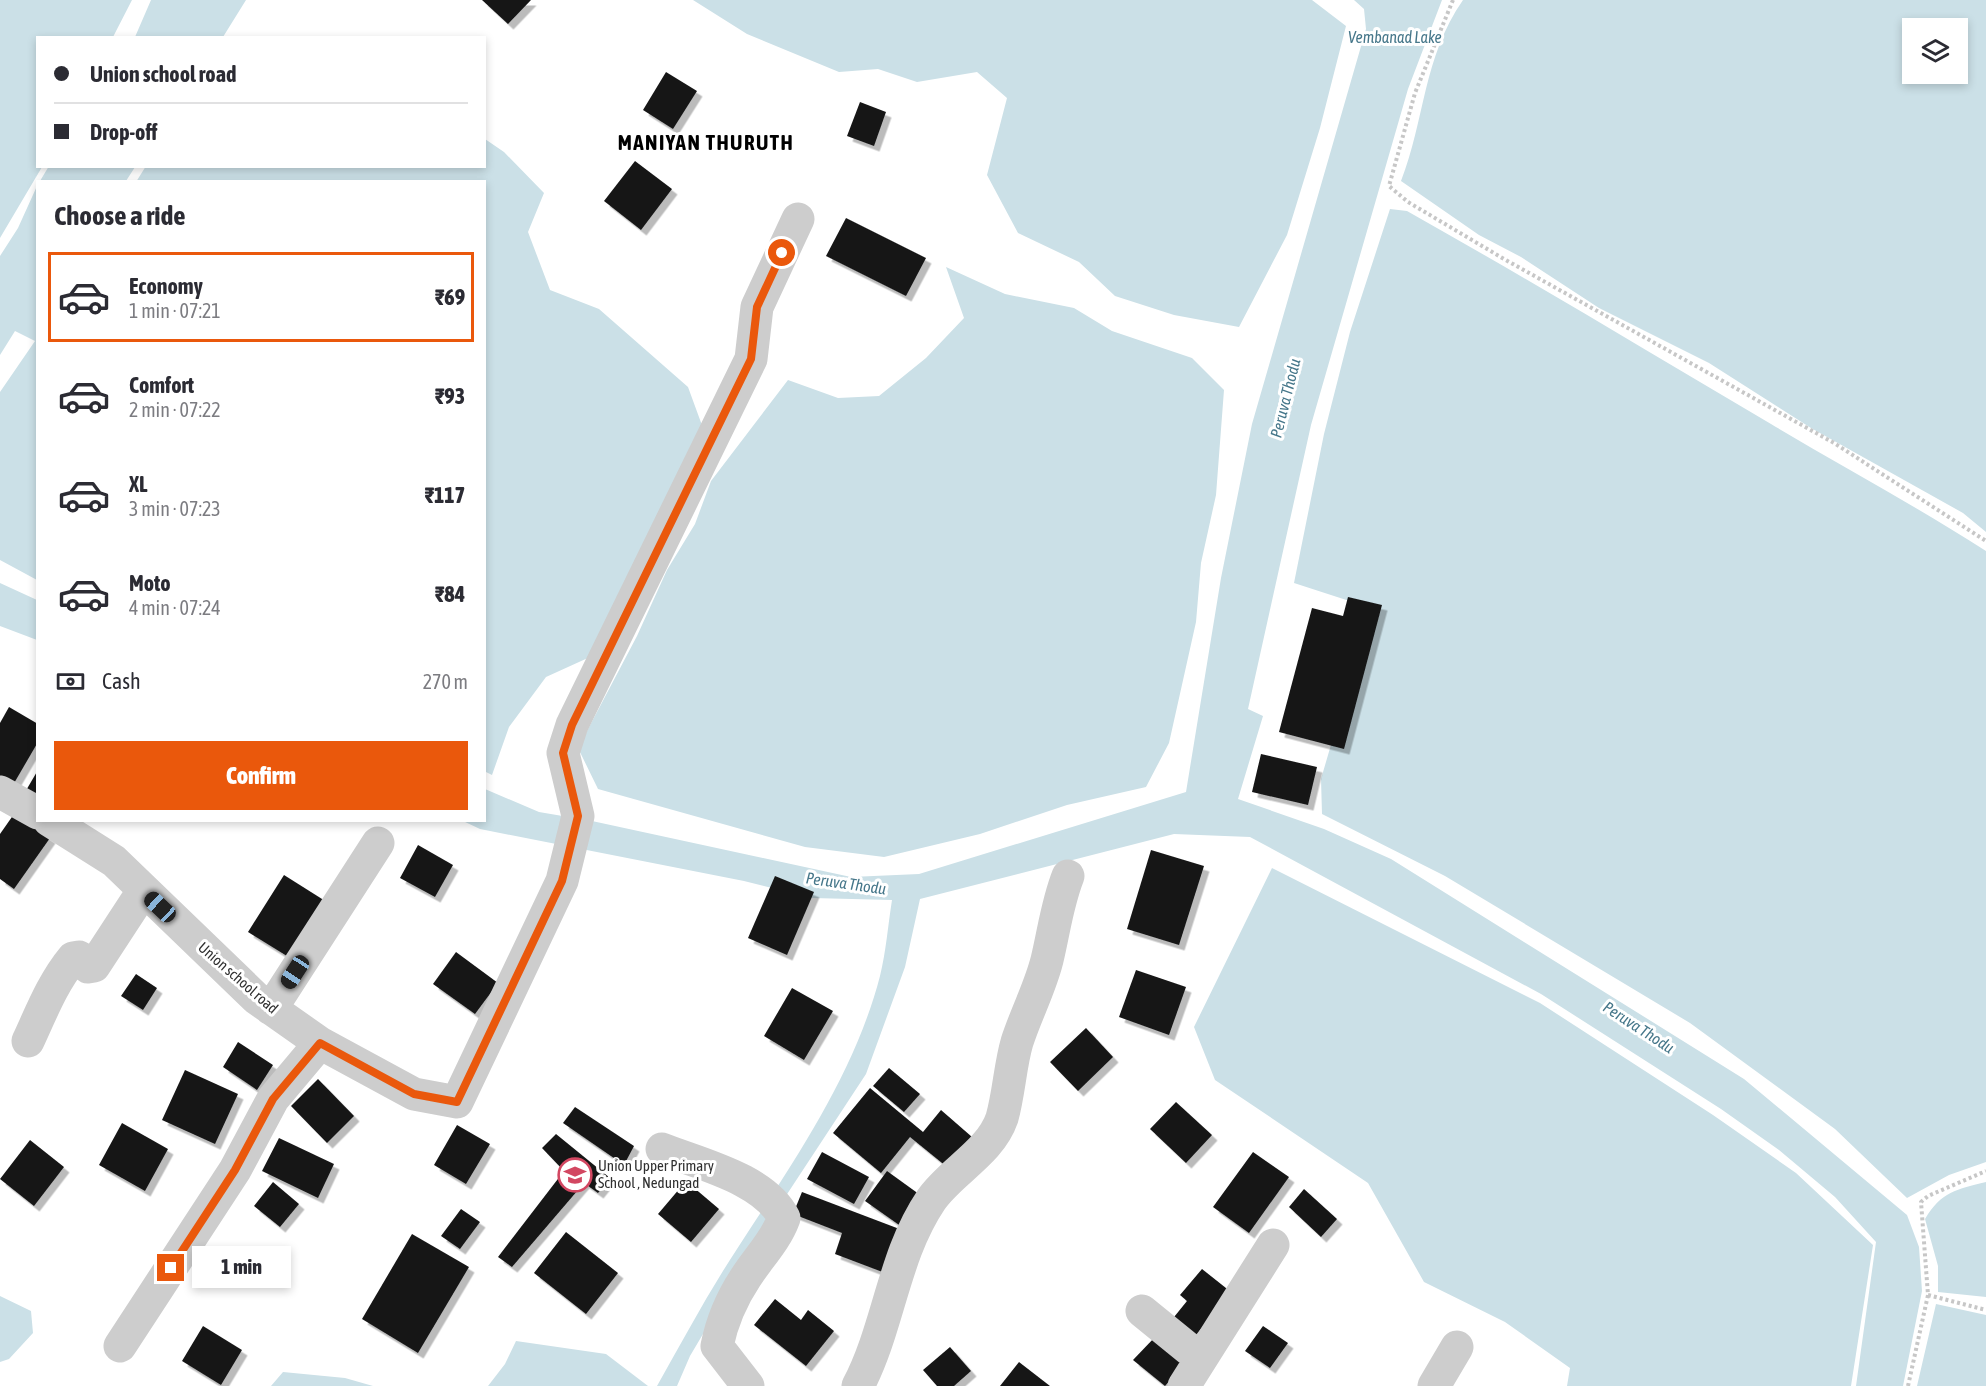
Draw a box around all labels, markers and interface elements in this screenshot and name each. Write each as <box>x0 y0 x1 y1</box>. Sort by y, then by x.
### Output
map controls <box>1902 18 1968 84</box>
button: layers <box>1902 18 1968 84</box>
water label: Vembanad Lake <box>1348 28 1442 46</box>
text: Union school road <box>90 61 236 87</box>
text: Drop-off <box>90 119 157 145</box>
district label: MANIYAN THURUTH <box>618 130 794 154</box>
text: Choose a ride <box>54 200 186 231</box>
route start <box>768 239 795 266</box>
icon: car <box>57 270 111 324</box>
text: Economy <box>129 273 203 299</box>
text: ₹69 <box>435 284 465 310</box>
text: 1 min · 07:21 <box>129 299 221 322</box>
water label: Peruva Thodu <box>1266 356 1304 439</box>
icon: car <box>57 369 111 423</box>
text: Comfort <box>129 372 194 398</box>
text: ₹93 <box>435 383 465 409</box>
text: 2 min · 07:22 <box>129 398 221 421</box>
icon: car <box>57 468 111 522</box>
text: XL <box>129 471 147 497</box>
text: ₹117 <box>425 482 465 508</box>
text: 3 min · 07:23 <box>129 497 221 520</box>
icon: car <box>57 567 111 621</box>
text: Moto <box>129 570 171 596</box>
text: ₹84 <box>435 581 465 607</box>
text: 4 min · 07:24 <box>129 596 221 619</box>
icon: cash <box>54 665 87 698</box>
text: Cash <box>102 668 141 694</box>
text: 270 m <box>423 670 468 693</box>
button: Confirm <box>54 741 468 810</box>
water label: Peruva Thodu <box>805 868 887 898</box>
car <box>141 888 179 926</box>
street label: Union school road <box>195 938 282 1017</box>
car <box>278 952 312 992</box>
water label: Peruva Thodu <box>1600 997 1678 1057</box>
school or university icon: Union Upper Primary School , Nedungad <box>557 1157 593 1193</box>
place label: Union Upper Primary School , Nedungad <box>598 1157 714 1191</box>
callout: 1 min <box>192 1247 291 1289</box>
route end <box>157 1254 184 1281</box>
text: 1 min <box>221 1255 262 1278</box>

